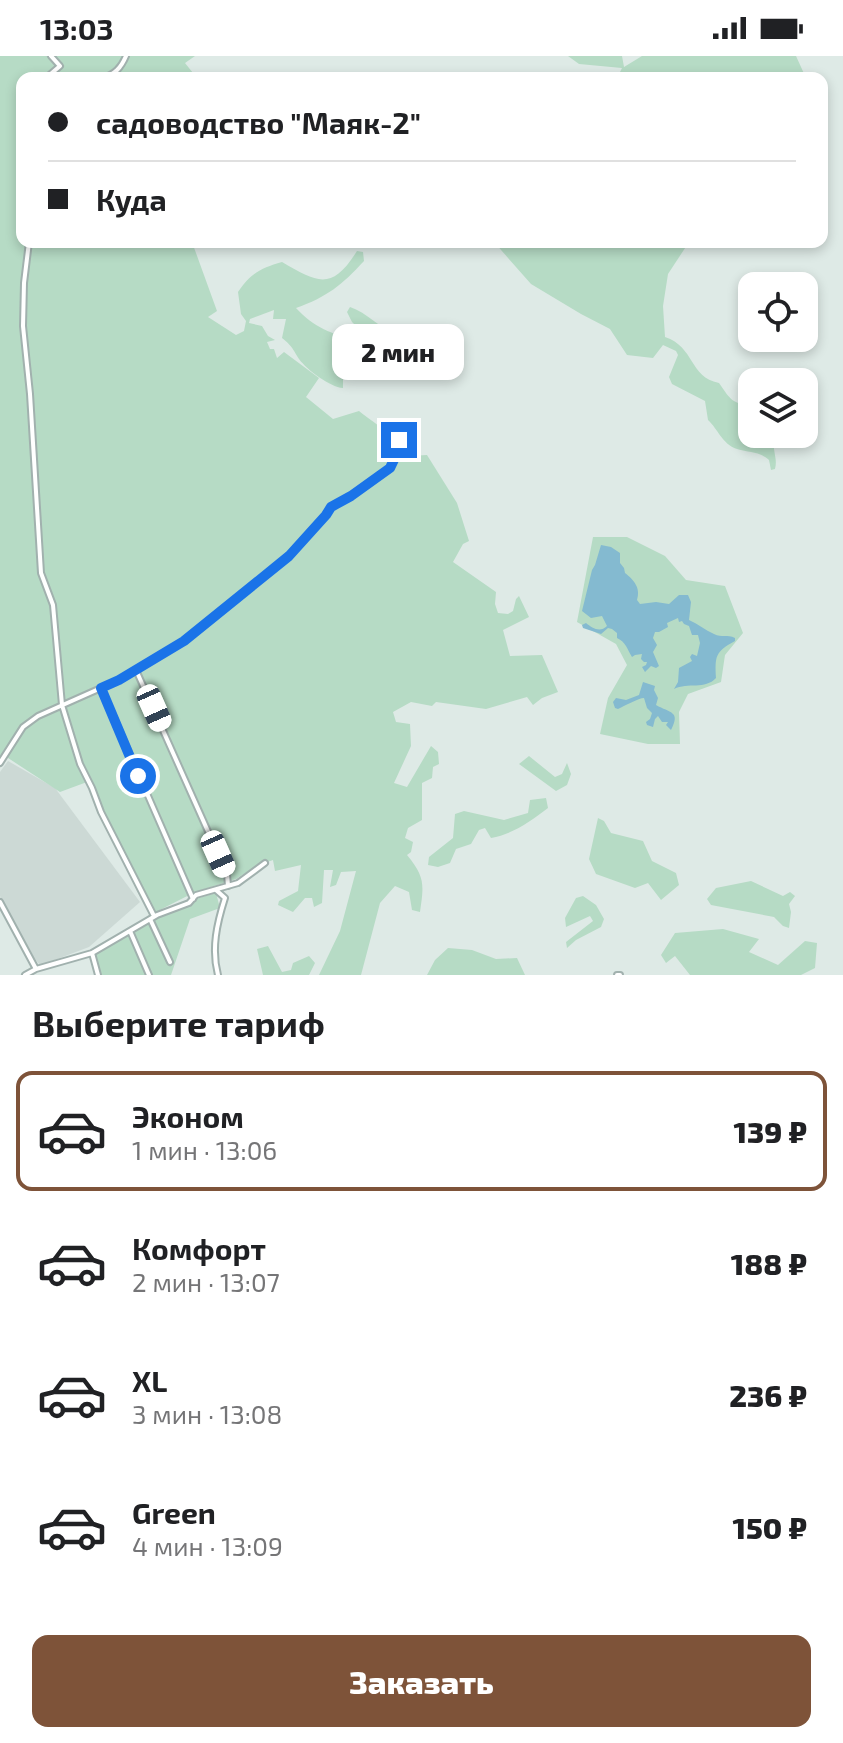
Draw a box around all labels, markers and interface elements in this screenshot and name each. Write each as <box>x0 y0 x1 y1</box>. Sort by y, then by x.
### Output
text: 13:03 <box>40 10 114 46</box>
text: садоводство "Маяк-2" <box>96 104 421 140</box>
text: Куда <box>96 181 167 217</box>
map controls <box>738 272 818 448</box>
button: locate <box>738 272 818 352</box>
callout: 2 мин <box>333 324 465 380</box>
text: 2 мин <box>361 336 435 367</box>
button: layers <box>738 368 818 448</box>
route end <box>381 422 417 458</box>
car <box>133 681 175 735</box>
route start <box>120 758 156 794</box>
car <box>197 827 239 881</box>
text: Выберите тариф <box>32 1001 325 1044</box>
icon: car <box>36 1095 108 1167</box>
text: Эконом <box>132 1098 244 1134</box>
text: 139 ₽ <box>734 1113 807 1149</box>
text: 1 мин · 13:06 <box>132 1134 277 1165</box>
icon: car <box>36 1227 108 1299</box>
text: Комфорт <box>132 1230 266 1266</box>
text: 188 ₽ <box>731 1245 807 1281</box>
text: 2 мин · 13:07 <box>132 1266 280 1297</box>
icon: car <box>36 1359 108 1431</box>
text: XL <box>132 1362 167 1398</box>
text: 236 ₽ <box>729 1377 807 1413</box>
text: 3 мин · 13:08 <box>132 1398 282 1429</box>
icon: car <box>36 1491 108 1563</box>
text: Green <box>132 1494 216 1530</box>
text: 150 ₽ <box>733 1509 807 1545</box>
text: 4 мин · 13:09 <box>132 1530 283 1561</box>
button: Заказать <box>32 1635 811 1727</box>

